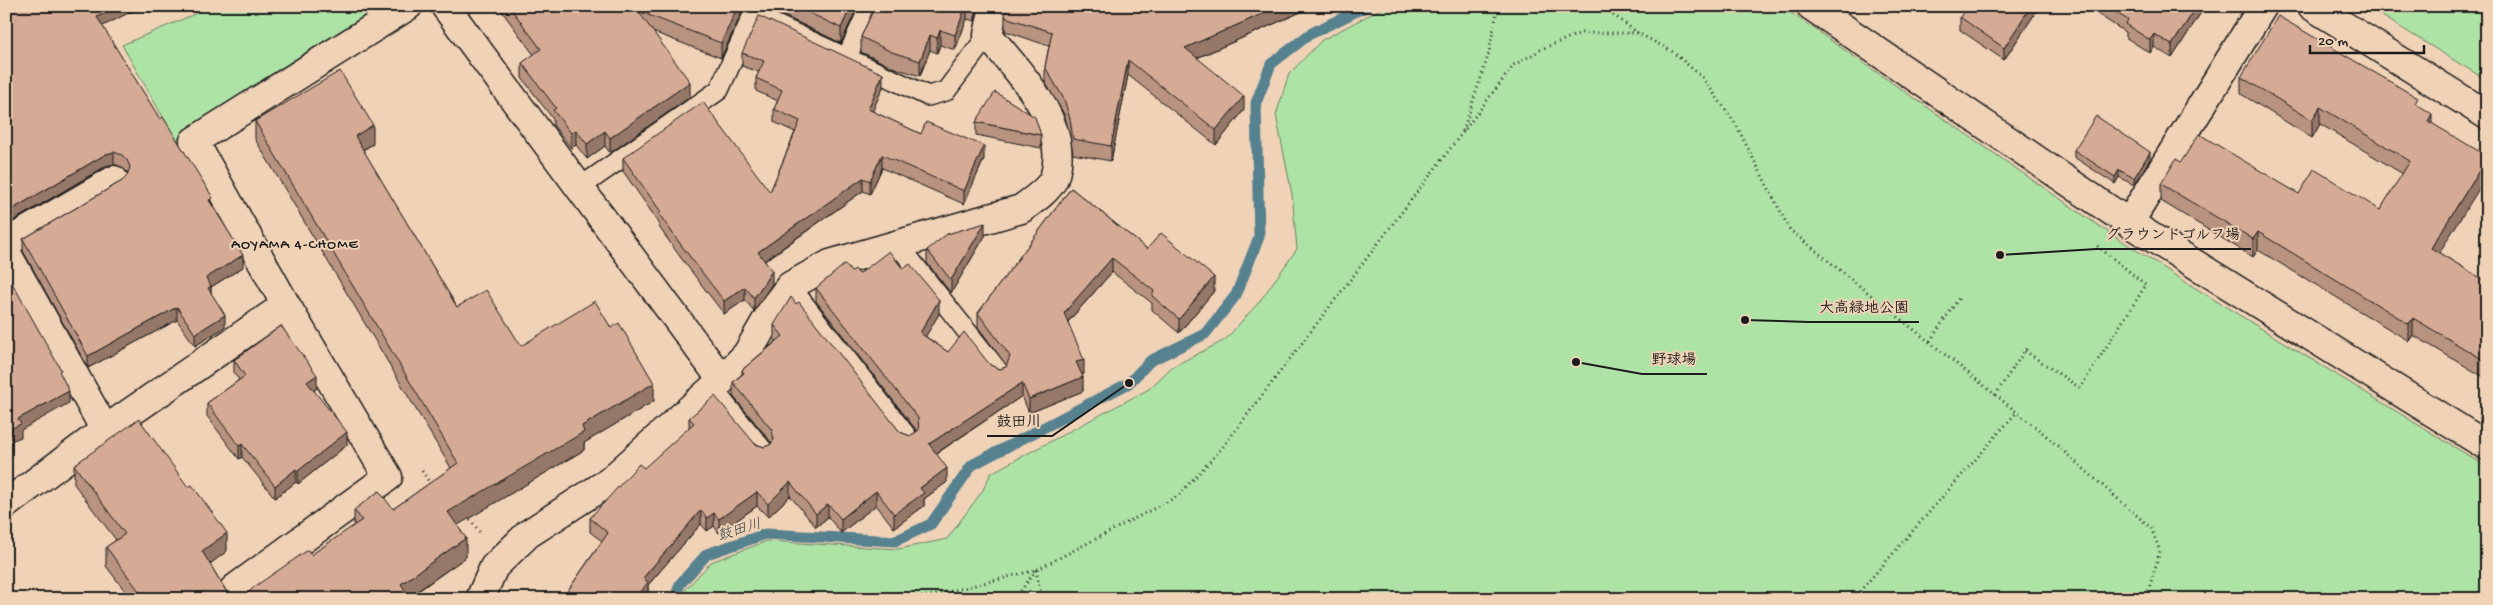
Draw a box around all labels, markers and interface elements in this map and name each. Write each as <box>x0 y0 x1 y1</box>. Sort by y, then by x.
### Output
scale bar <box>2310 22 2424 54</box>
text: 20 m <box>2318 33 2348 51</box>
callout: グラウンドゴルフ場 <box>2096 219 2251 249</box>
text: グラウンドゴルフ場 <box>2106 226 2240 245</box>
district label: AOYAMA 4-CHOME <box>231 236 359 254</box>
callout: 大高緑地公園 <box>1809 292 1919 322</box>
text: 大高緑地公園 <box>1819 299 1909 318</box>
callout: 野球場 <box>1642 344 1707 374</box>
text: 野球場 <box>1651 351 1697 370</box>
callout: 鼓田川 <box>987 406 1052 436</box>
text: 鼓田川 <box>996 413 1042 432</box>
water label: 鼓田川 <box>715 516 764 546</box>

